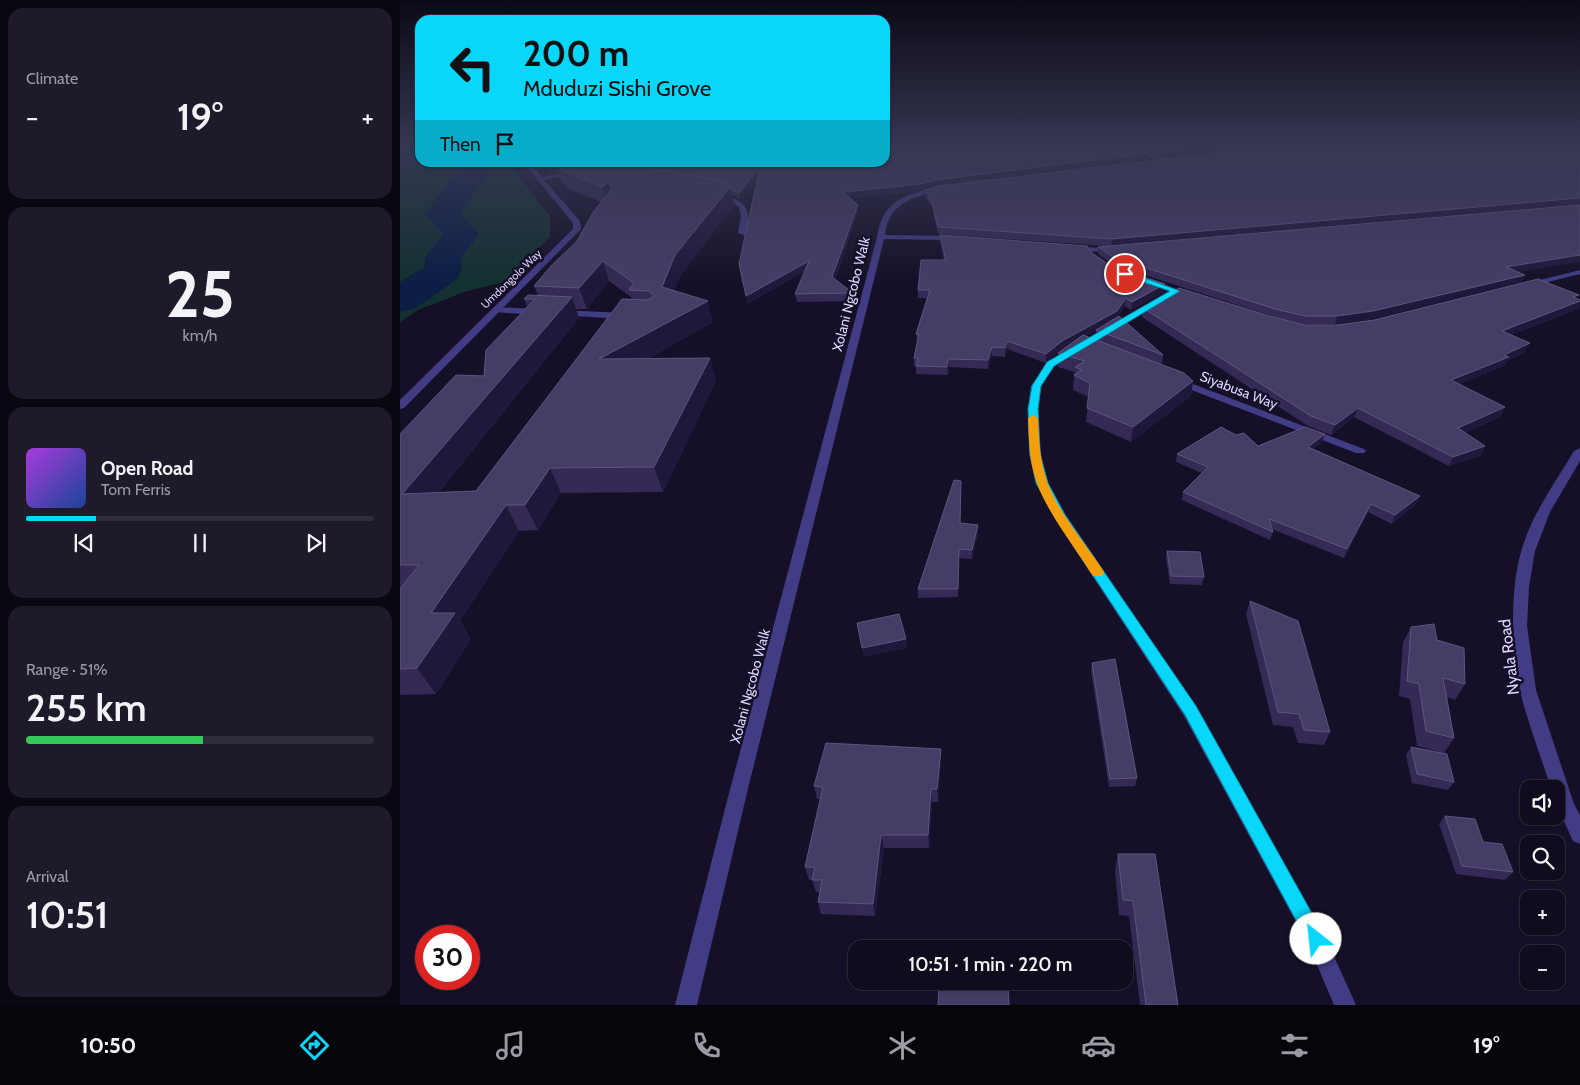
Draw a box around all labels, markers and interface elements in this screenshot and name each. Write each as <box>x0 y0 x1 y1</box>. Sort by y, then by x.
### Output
text: 200 m <box>523 32 629 75</box>
icon: left <box>440 35 505 100</box>
text: Climate <box>26 69 78 88</box>
text: Mduduzi Sishi Grove <box>523 75 711 102</box>
text: 19° <box>177 93 223 140</box>
text: − <box>26 100 38 134</box>
text: + <box>362 100 374 134</box>
icon: arrive <box>491 130 519 158</box>
text: Then <box>440 133 481 156</box>
street label: Xolani Ngcobo Walk <box>828 234 874 353</box>
street label: Umdongolo Way <box>478 246 545 311</box>
pin <box>1104 253 1146 295</box>
text: 25 <box>165 254 235 333</box>
icon: arrive <box>1111 260 1139 288</box>
text: km/h <box>182 326 218 345</box>
street label: Siyabusa Way <box>1198 367 1280 413</box>
text: Open Road <box>101 457 193 480</box>
text: Tom Ferris <box>101 480 171 499</box>
icon: previous <box>70 529 98 557</box>
icon: pause <box>186 529 214 557</box>
icon: next <box>302 529 330 557</box>
street label: Nyala Road <box>1495 618 1523 696</box>
street label: Xolani Ngcobo Walk <box>726 626 774 745</box>
text: Range · 51% <box>26 660 108 679</box>
text: 255 km <box>26 684 147 731</box>
map controls <box>1520 780 1565 990</box>
button: sound <box>1520 780 1565 825</box>
button: search <box>1520 835 1565 880</box>
text: Arrival <box>26 867 69 886</box>
button: + <box>1520 890 1565 935</box>
text: 10:51 <box>26 891 108 938</box>
position arrow <box>1289 912 1341 964</box>
speed limit sign: 30 <box>415 925 480 990</box>
button: − <box>1520 945 1565 990</box>
text: 10:51 · 1 min · 220 m <box>909 953 1072 976</box>
icon: directions <box>297 1028 332 1063</box>
icon: music <box>493 1028 528 1063</box>
icon: phone <box>689 1028 724 1063</box>
icon: climate <box>885 1028 920 1063</box>
icon: car <box>1081 1028 1116 1063</box>
icon: filters <box>1277 1028 1312 1063</box>
text: 10:50 <box>80 1032 136 1059</box>
text: 19° <box>1473 1032 1500 1059</box>

